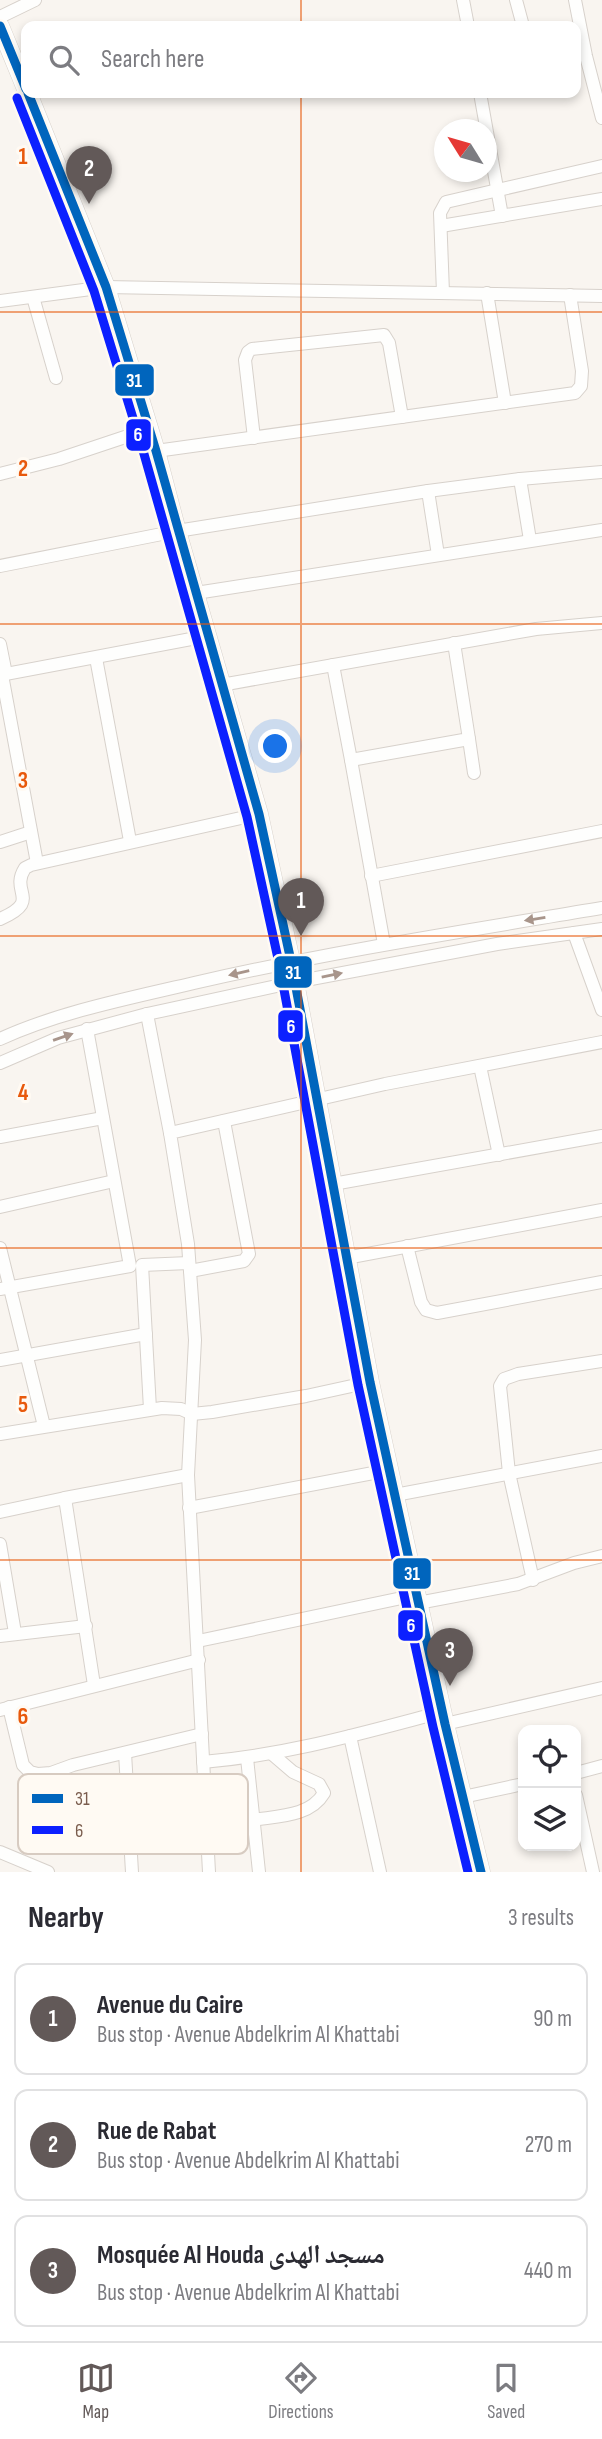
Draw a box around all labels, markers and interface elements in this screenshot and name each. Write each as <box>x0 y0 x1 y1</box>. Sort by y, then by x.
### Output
search box <box>21 21 581 98</box>
icon: search <box>45 41 83 79</box>
text: Search here <box>101 44 204 75</box>
north arrow <box>434 119 497 182</box>
text: 1 <box>18 143 28 171</box>
pin: 2 <box>66 146 112 204</box>
line badge: 31 <box>114 363 155 397</box>
text: 31 <box>126 370 143 393</box>
line badge: 6 <box>125 418 152 452</box>
text: 6 <box>134 424 143 447</box>
text: 2 <box>18 455 28 483</box>
your location <box>258 729 292 763</box>
text: 3 <box>18 767 28 795</box>
pin: 1 <box>278 878 324 936</box>
one-way arrow <box>524 914 546 925</box>
line badge: 31 <box>273 955 313 989</box>
text: 31 <box>285 962 302 985</box>
one-way arrow <box>228 968 250 979</box>
one-way arrow <box>321 969 343 980</box>
line badge: 6 <box>277 1009 304 1043</box>
text: 6 <box>287 1016 296 1039</box>
one-way arrow <box>52 1031 73 1042</box>
text: 4 <box>18 1079 29 1107</box>
text: 5 <box>18 1391 28 1419</box>
line badge: 31 <box>392 1557 432 1590</box>
text: 31 <box>404 1563 421 1586</box>
line badge: 6 <box>397 1609 424 1642</box>
text: 6 <box>407 1615 416 1638</box>
pin: 3 <box>427 1628 473 1686</box>
text: 6 <box>18 1703 28 1731</box>
map controls <box>518 1725 581 1851</box>
button: locate <box>518 1725 581 1788</box>
legend <box>18 1774 248 1854</box>
text: 31 <box>75 1788 90 1811</box>
button: layers <box>518 1788 581 1851</box>
text: 6 <box>75 1820 83 1843</box>
text: Nearby <box>28 1900 104 1936</box>
text: 3 results <box>508 1904 574 1932</box>
text: Avenue du Caire <box>97 1990 243 2021</box>
text: 1 <box>48 2005 58 2033</box>
text: 90 m <box>533 2005 572 2033</box>
text: Bus stop · Avenue Abdelkrim Al Khattabi <box>97 2021 399 2049</box>
text: Rue de Rabat <box>97 2116 216 2147</box>
text: 2 <box>48 2131 58 2159</box>
text: 270 m <box>525 2131 572 2159</box>
text: Bus stop · Avenue Abdelkrim Al Khattabi <box>97 2147 399 2175</box>
text: Mosquée Al Houda مسجد الهدى <box>97 2240 385 2271</box>
text: 3 <box>48 2257 58 2285</box>
text: 440 m <box>524 2257 572 2285</box>
text: Bus stop · Avenue Abdelkrim Al Khattabi <box>97 2279 399 2307</box>
tab: Map <box>77 2359 115 2424</box>
tab: Directions <box>268 2359 334 2424</box>
tab: Saved <box>487 2359 525 2424</box>

